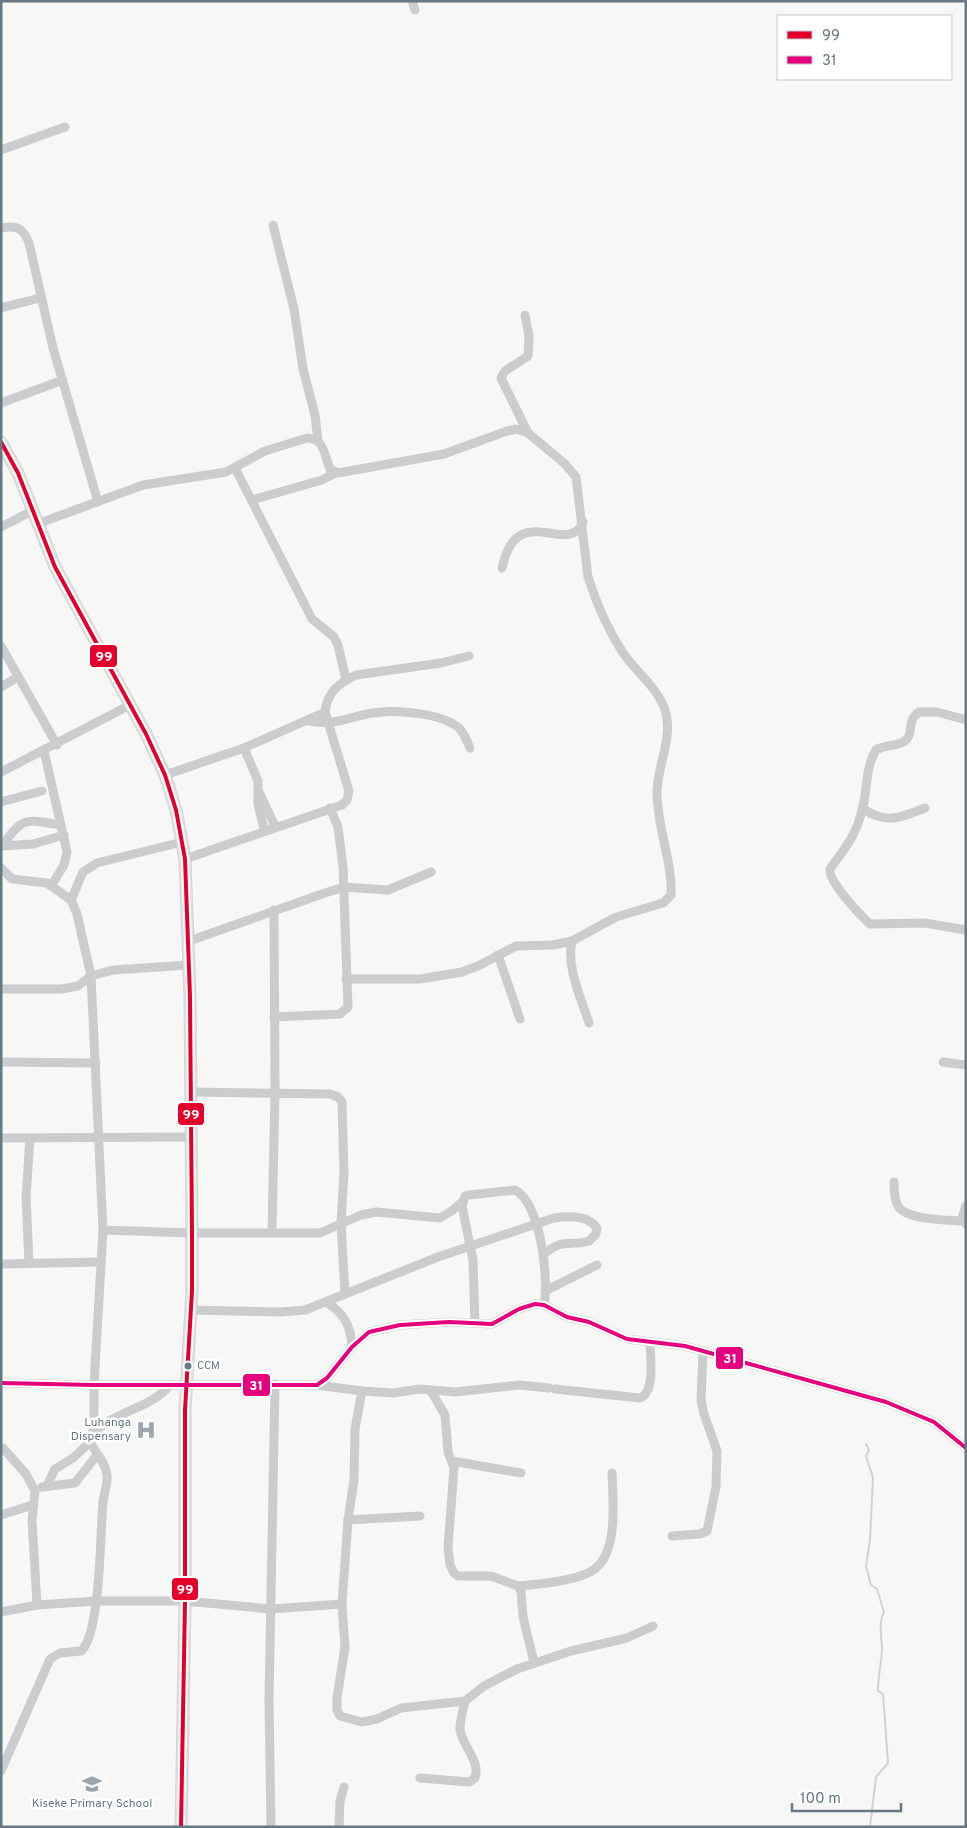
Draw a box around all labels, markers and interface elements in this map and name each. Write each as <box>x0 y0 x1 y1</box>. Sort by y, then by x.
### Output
legend <box>777 15 952 80</box>
text: 99 <box>822 27 840 46</box>
text: 31 <box>822 52 837 71</box>
line badge: 99 <box>89 644 118 668</box>
text: 99 <box>95 649 113 666</box>
line badge: 99 <box>177 1102 205 1126</box>
text: 99 <box>182 1107 200 1124</box>
line badge: 31 <box>715 1346 744 1370</box>
text: 31 <box>723 1351 737 1368</box>
place label: CCM <box>197 1359 220 1373</box>
marker: CCM <box>183 1361 193 1371</box>
line badge: 31 <box>242 1373 271 1397</box>
text: 31 <box>249 1378 263 1395</box>
place label: Luhanga Dispensary <box>71 1415 131 1445</box>
hospital icon: Luhanga Dispensary <box>135 1419 157 1441</box>
line badge: 99 <box>171 1577 199 1601</box>
text: 99 <box>176 1582 194 1599</box>
school or university icon: Kiseke Primary School <box>81 1773 103 1795</box>
scale bar <box>792 1780 901 1812</box>
text: 100 m <box>800 1790 841 1809</box>
place label: Kiseke Primary School <box>32 1796 152 1812</box>

